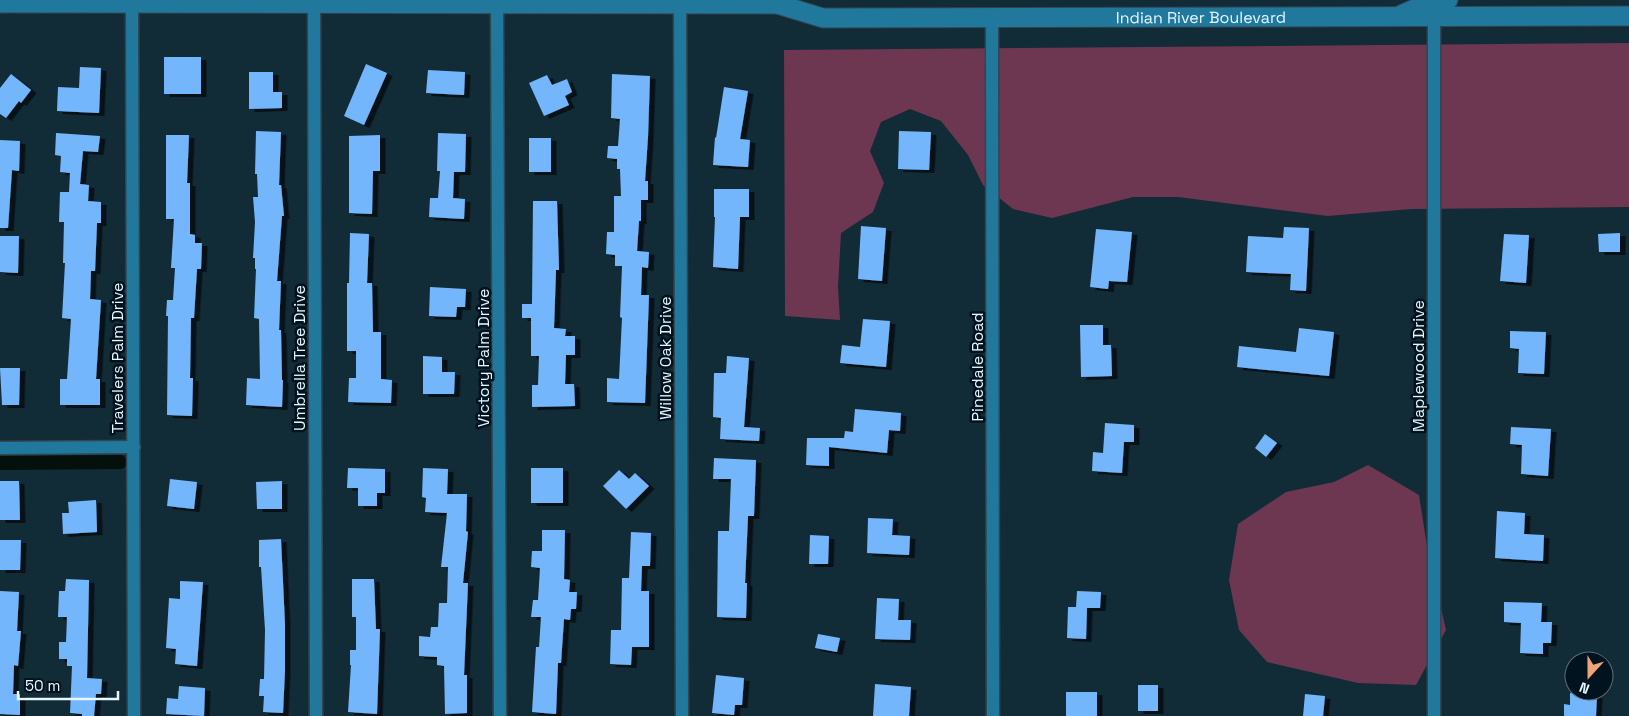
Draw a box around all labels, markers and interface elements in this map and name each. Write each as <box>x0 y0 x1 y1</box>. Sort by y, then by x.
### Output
street label: Indian River Boulevard <box>1116 7 1286 28</box>
street label: Travelers Palm Drive <box>107 282 128 434</box>
street label: Umbrella Tree Drive <box>289 285 310 431</box>
street label: Victory Palm Drive <box>473 289 494 427</box>
street label: Willow Oak Drive <box>655 296 676 420</box>
street label: Maplewood Drive <box>1408 300 1429 432</box>
street label: Pinedale Road <box>967 312 988 422</box>
north arrow <box>1564 651 1614 701</box>
scale bar <box>18 668 118 700</box>
text: 50 m <box>25 676 60 695</box>
text: N <box>1577 678 1592 698</box>

